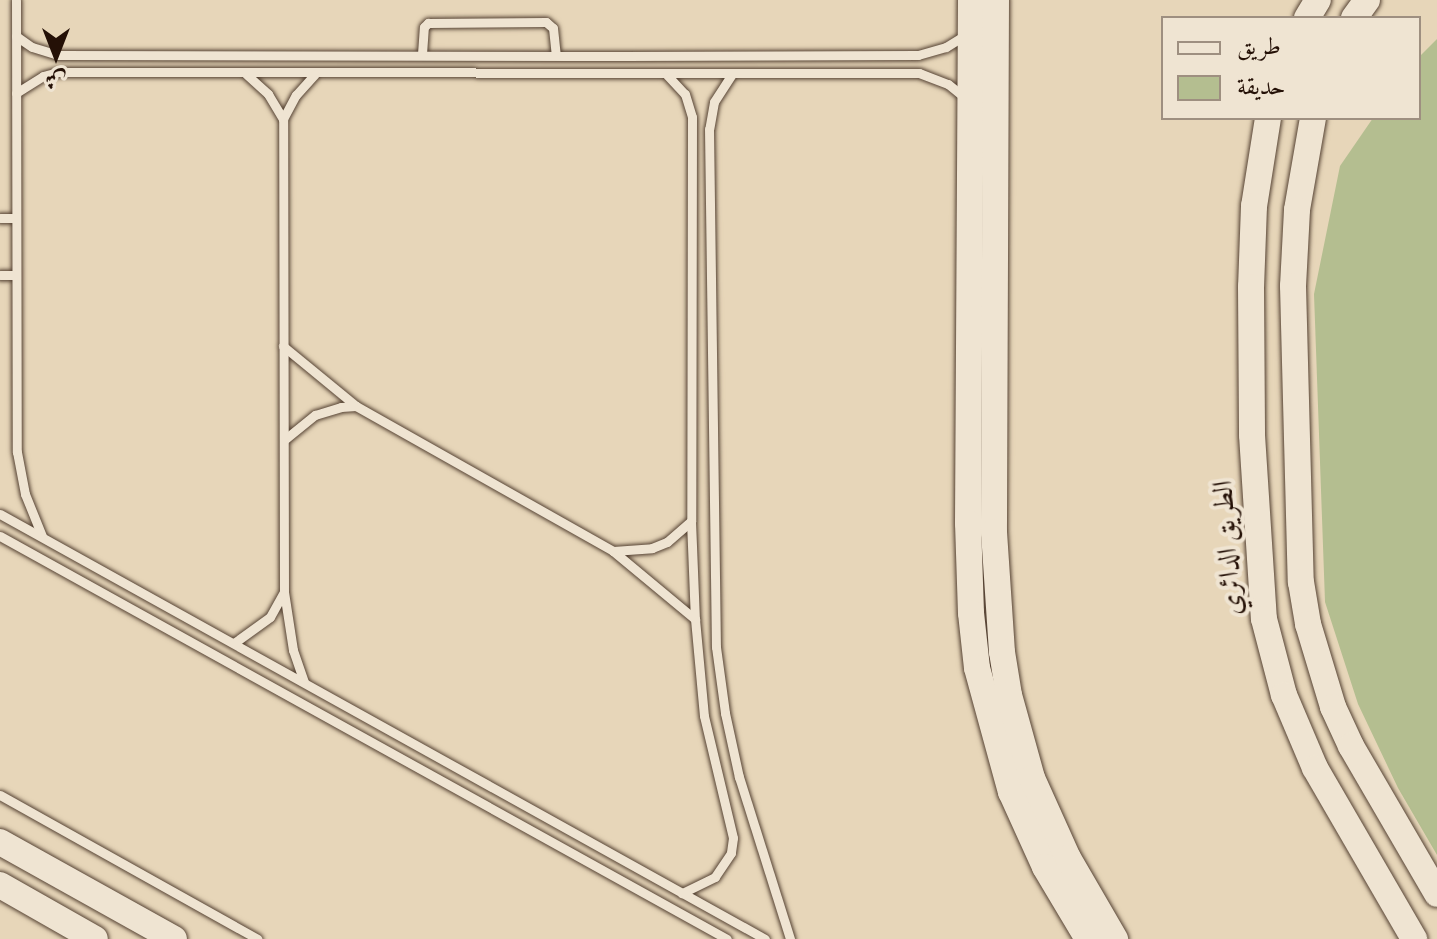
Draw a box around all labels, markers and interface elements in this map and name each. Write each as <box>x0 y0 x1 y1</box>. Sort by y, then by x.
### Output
north arrow <box>16 16 96 96</box>
legend <box>1161 16 1421 120</box>
text: طريق <box>1237 31 1281 62</box>
text: ش <box>45 66 67 94</box>
text: حديقة <box>1237 71 1286 102</box>
street label: الطريق الدائري <box>1207 479 1249 617</box>

